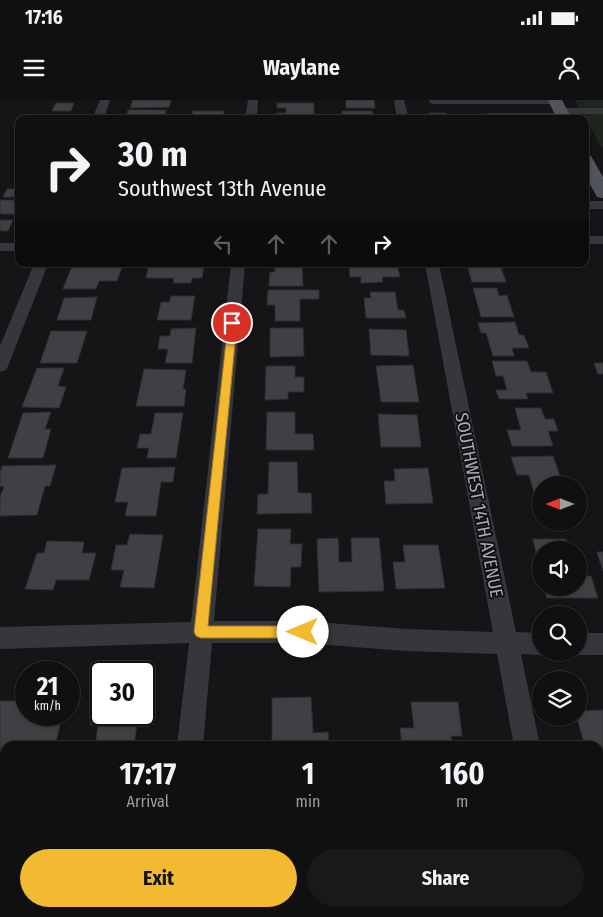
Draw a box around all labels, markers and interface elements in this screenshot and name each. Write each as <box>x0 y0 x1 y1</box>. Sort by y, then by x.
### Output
text: 17:16 <box>25 6 63 29</box>
icon: menu <box>20 54 48 82</box>
text: Waylane <box>263 54 340 81</box>
icon: person <box>555 54 583 82</box>
text: 30 m <box>118 133 188 175</box>
icon: right <box>35 135 100 200</box>
text: Southwest 13th Avenue <box>118 175 326 202</box>
icon: left <box>209 230 237 258</box>
icon: ahead <box>262 230 290 258</box>
icon: ahead <box>315 230 343 258</box>
icon: right <box>368 230 396 258</box>
pin <box>211 302 253 344</box>
icon: arrive <box>218 309 246 337</box>
street label: SOUTHWEST 14TH AVENUE <box>450 411 508 599</box>
north arrow <box>532 476 588 531</box>
map controls <box>532 476 587 726</box>
button: sound <box>532 541 587 596</box>
position arrow <box>276 605 328 657</box>
button: search <box>532 606 587 661</box>
speed limit sign: 30 <box>90 661 155 726</box>
button: layers <box>532 671 587 726</box>
text: 21 <box>37 672 58 702</box>
text: km/h <box>34 699 61 713</box>
text: 17:17 <box>119 756 176 792</box>
text: 1 <box>302 756 314 792</box>
text: 160 <box>440 756 485 792</box>
text: Arrival <box>127 792 169 811</box>
text: min <box>296 792 320 811</box>
text: m <box>456 792 468 811</box>
button: Exit <box>20 849 297 907</box>
button: Share <box>307 849 584 907</box>

